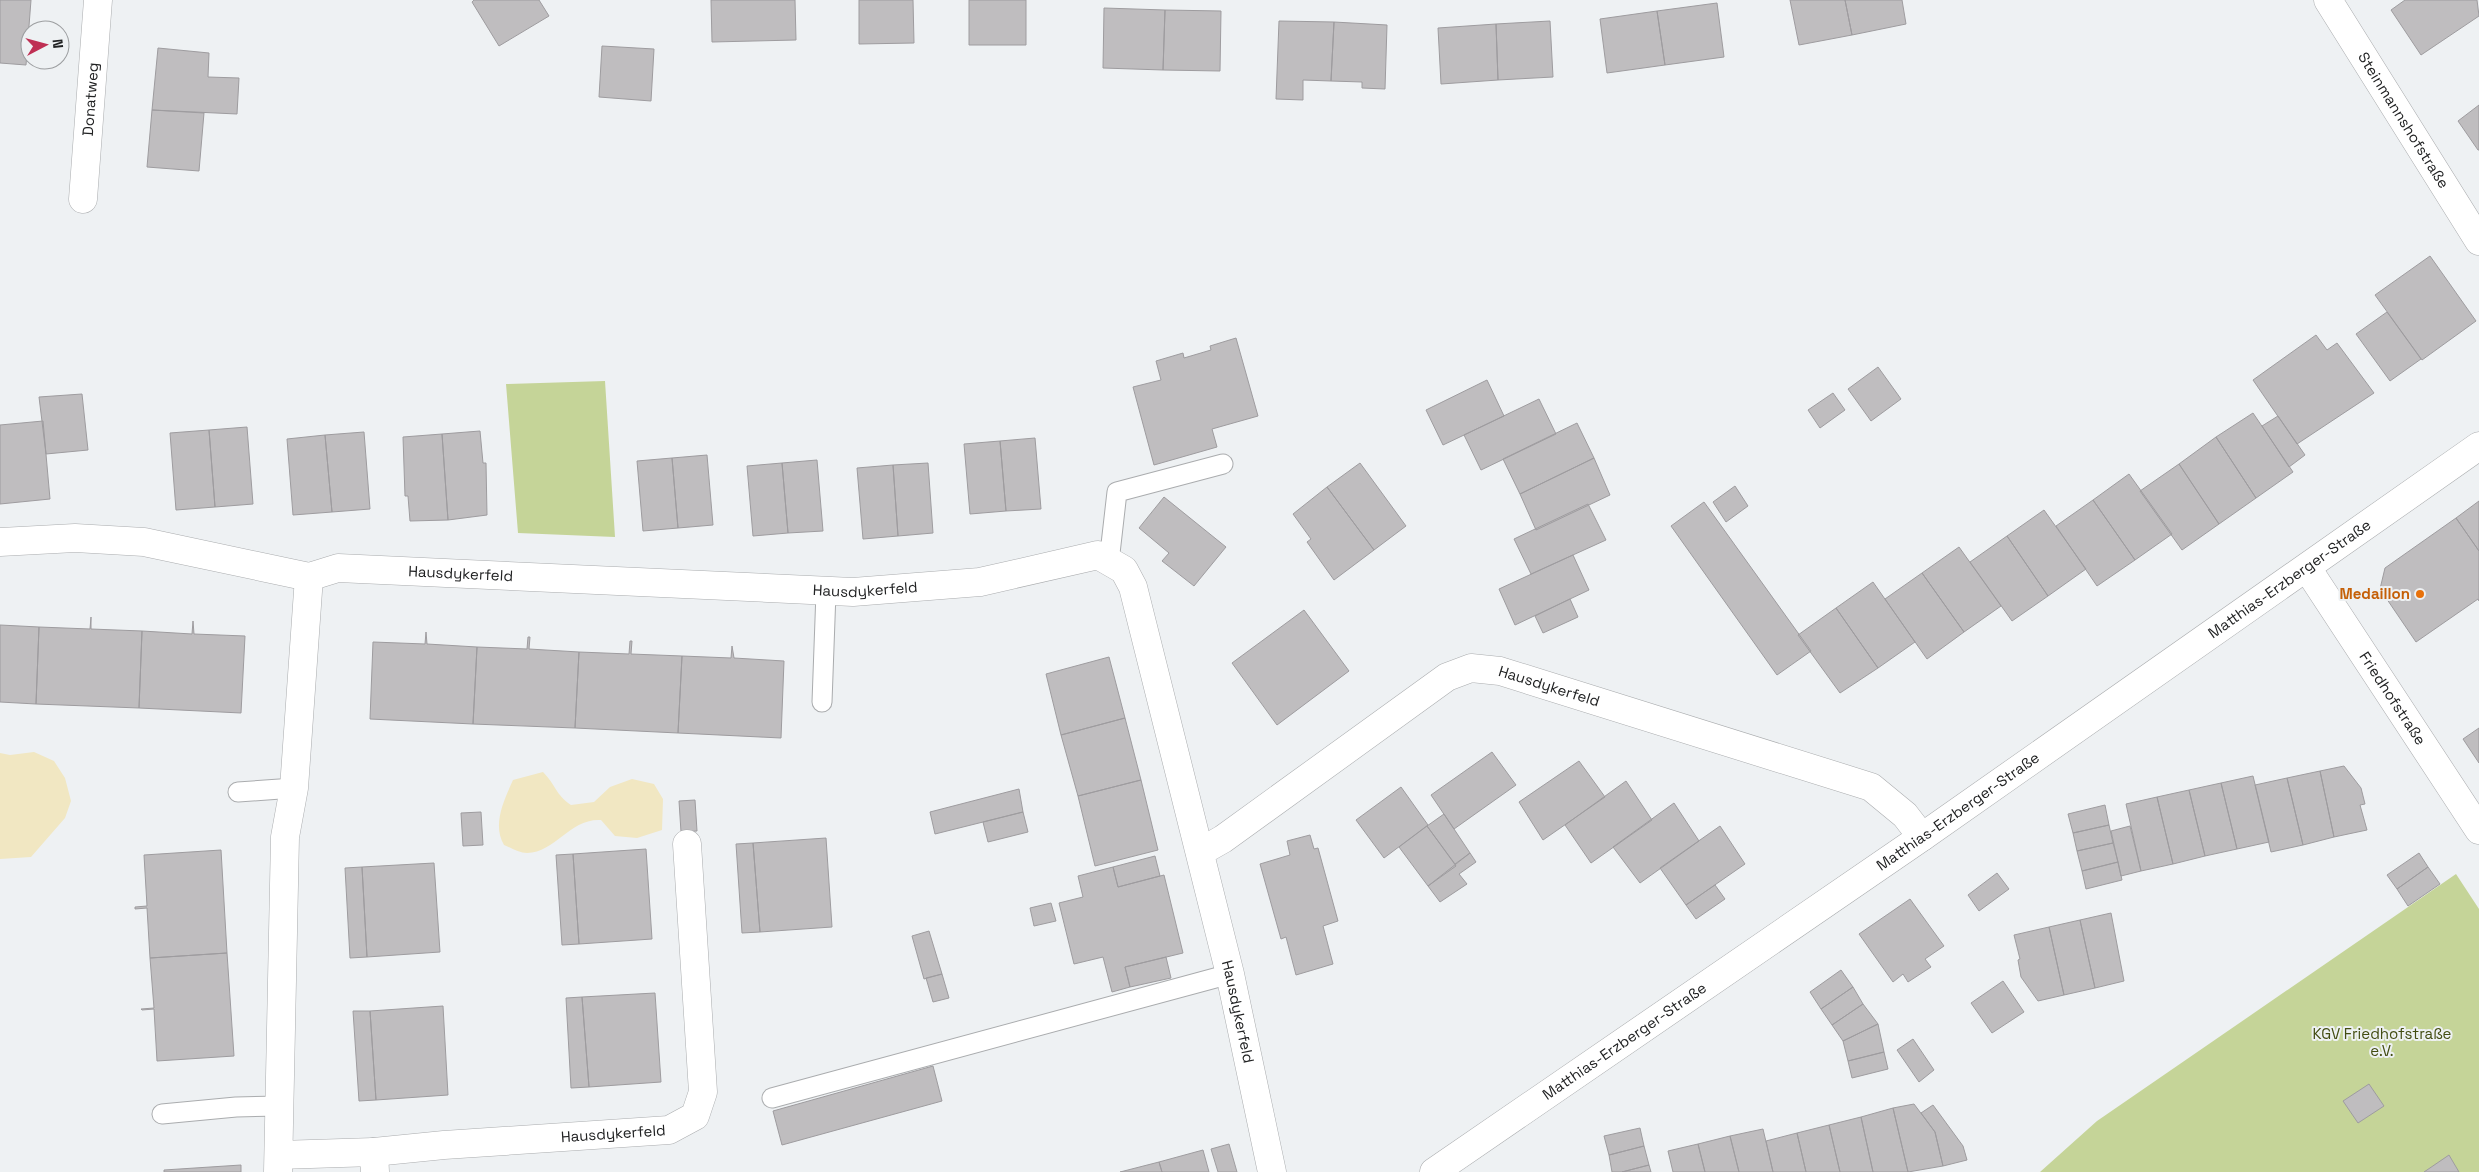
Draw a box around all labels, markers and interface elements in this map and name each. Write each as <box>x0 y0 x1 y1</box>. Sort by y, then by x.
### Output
north arrow <box>20 20 70 70</box>
text: N <box>48 38 67 49</box>
street label: Steinmannshofstraße <box>2354 48 2454 192</box>
street label: Donatweg <box>78 62 102 137</box>
street label: Matthias-Erzberger-Straße <box>2204 515 2374 642</box>
street label: Hausdykerfeld <box>408 561 514 585</box>
street label: Hausdykerfeld <box>812 577 918 601</box>
place label: Medaillon <box>2339 584 2410 603</box>
marker: Medaillon <box>2414 588 2426 600</box>
street label: Friedhofstraße <box>2356 648 2431 748</box>
street label: Hausdykerfeld <box>1496 661 1602 711</box>
street label: Matthias-Erzberger-Straße <box>1872 748 2043 875</box>
street label: Hausdykerfeld <box>1218 958 1259 1065</box>
street label: Matthias-Erzberger-Straße <box>1539 978 1710 1104</box>
park label: KGV Friedhofstraße e.V. <box>2313 1024 2452 1060</box>
street label: Hausdykerfeld <box>560 1120 666 1146</box>

